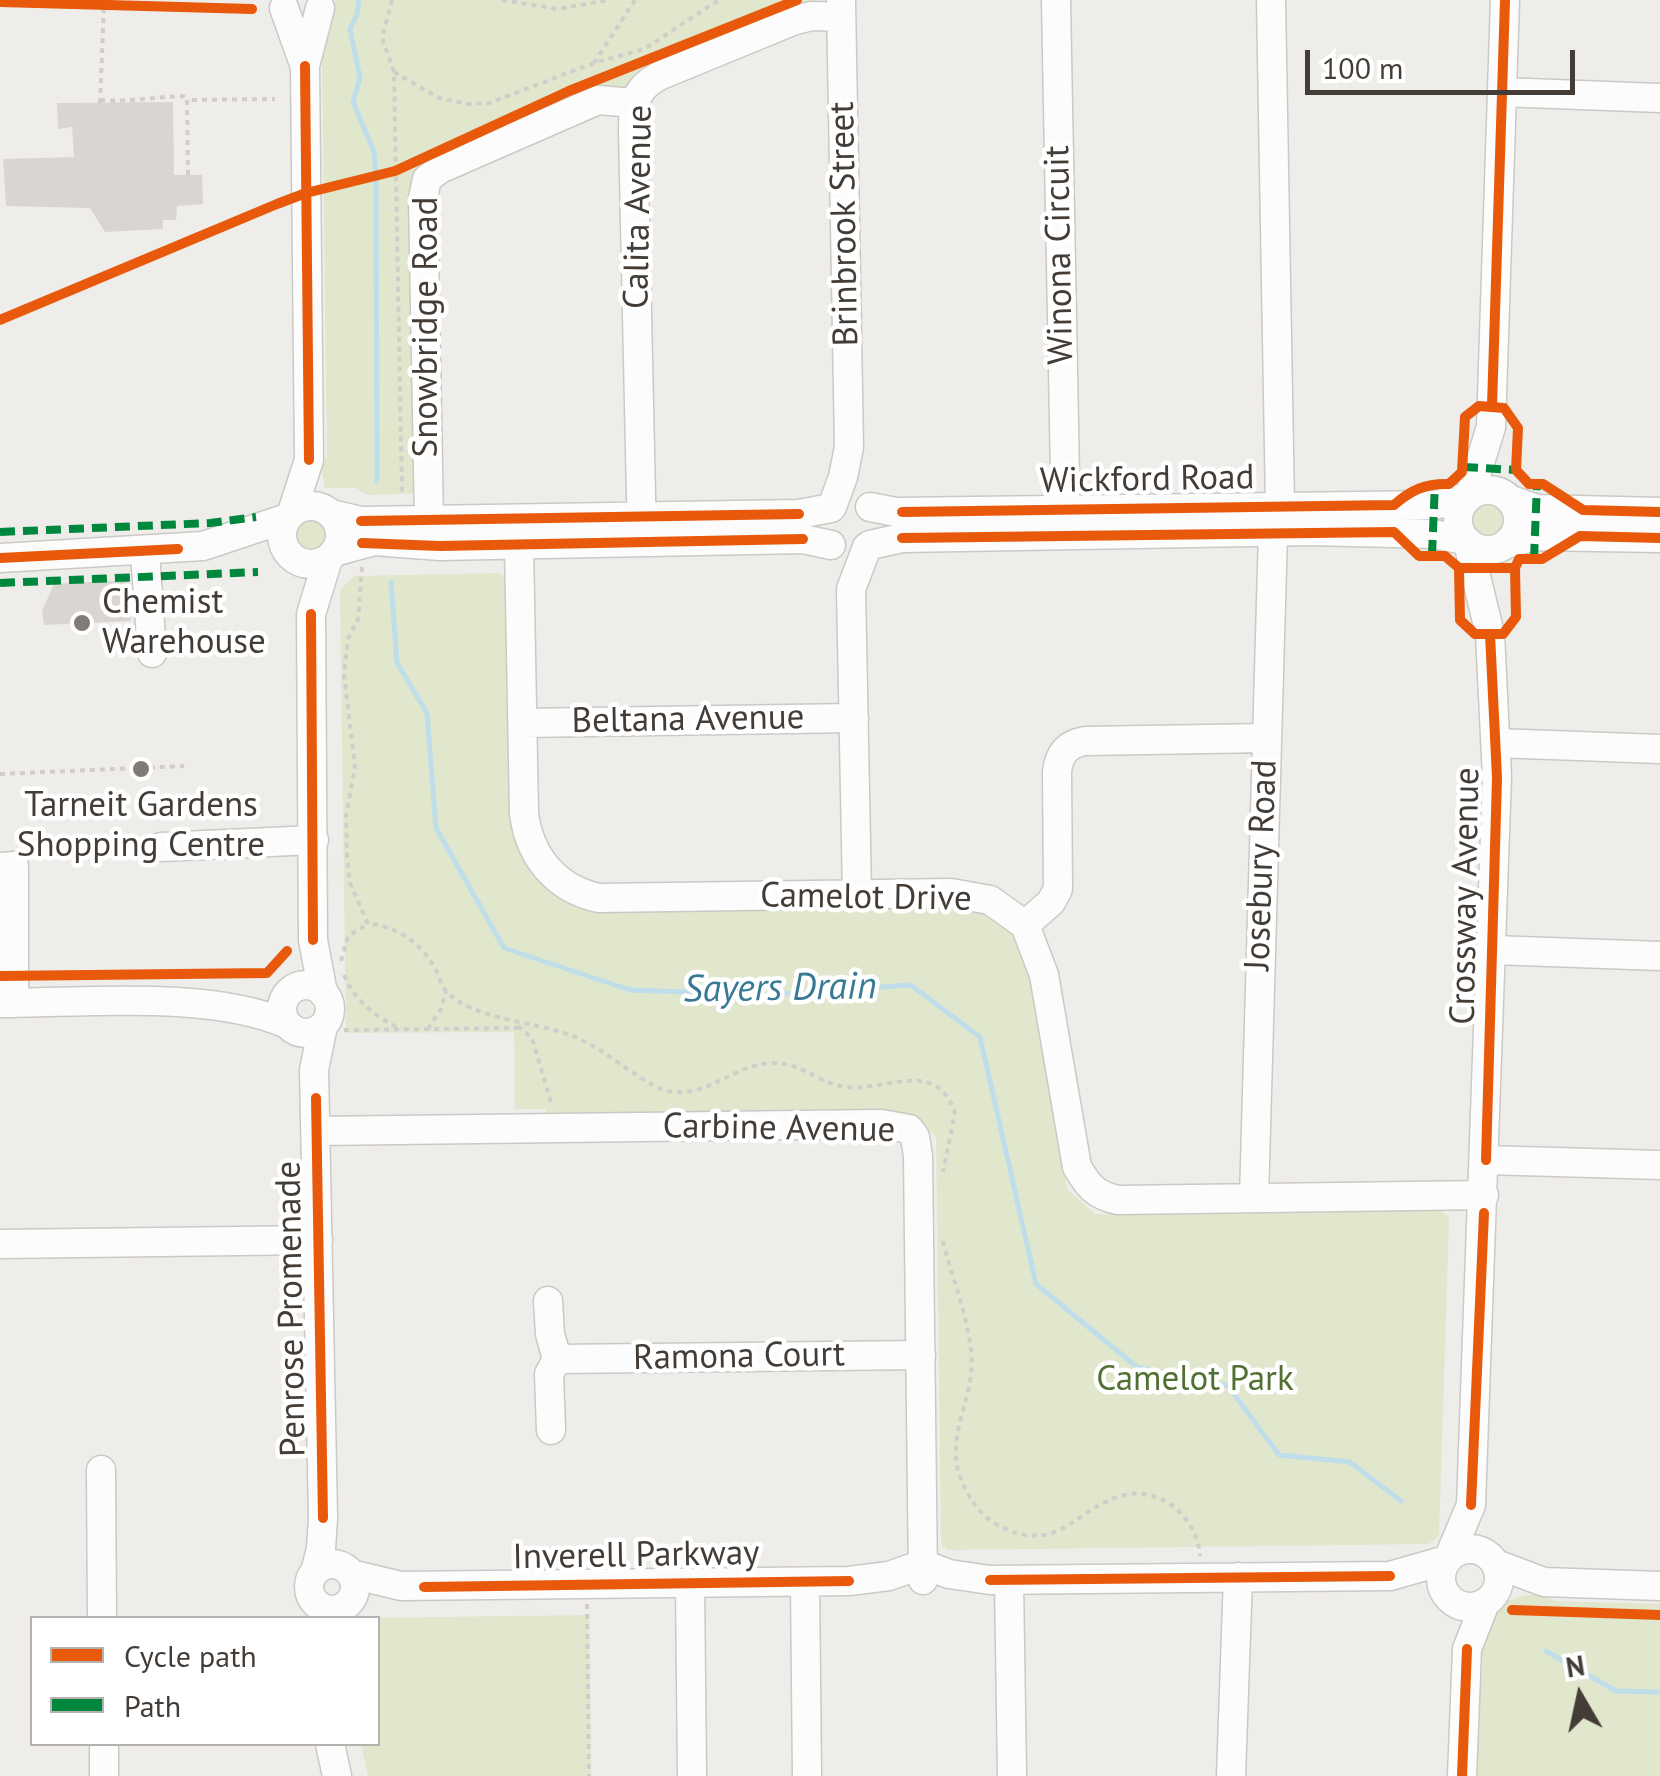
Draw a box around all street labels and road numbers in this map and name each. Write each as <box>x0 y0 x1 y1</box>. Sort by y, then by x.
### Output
street label: Brinbrook Street <box>822 101 868 347</box>
street label: Calita Avenue <box>616 105 662 309</box>
street label: Winona Circuit <box>1037 145 1083 365</box>
street label: Snowbridge Road <box>406 197 448 457</box>
street label: Wickford Road <box>1039 457 1255 503</box>
street label: Beltana Avenue <box>571 697 805 743</box>
street label: Josebury Road <box>1237 759 1287 971</box>
street label: Crossway Avenue <box>1443 767 1489 1025</box>
street label: Camelot Drive <box>760 875 972 921</box>
street label: Carbine Avenue <box>662 1106 896 1152</box>
street label: Penrose Promenade <box>268 1161 316 1457</box>
street label: Ramona Court <box>633 1334 845 1380</box>
street label: Inverell Parkway <box>512 1533 760 1579</box>

